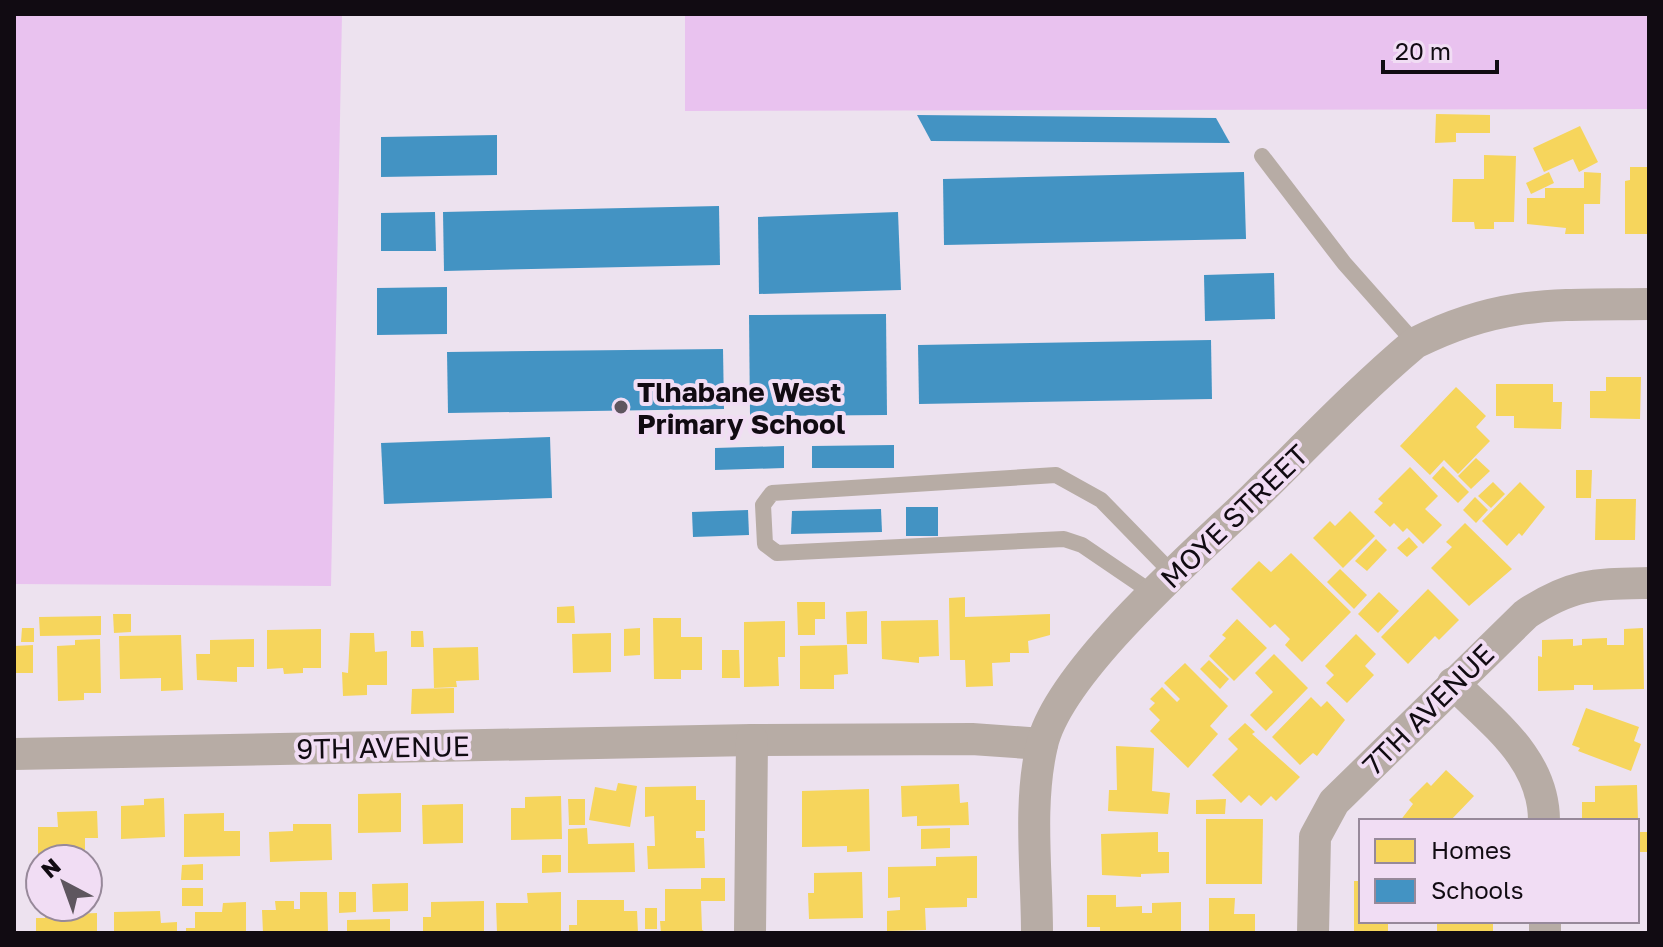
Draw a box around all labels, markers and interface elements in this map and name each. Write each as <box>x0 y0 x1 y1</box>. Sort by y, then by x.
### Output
scale bar <box>1383 24 1497 74</box>
text: 20 m <box>1395 36 1451 65</box>
place label: Tlhabane West Primary School <box>637 375 845 440</box>
marker: Tlhabane West Primary School <box>612 398 630 416</box>
street label: MOYE STREET <box>1154 438 1314 594</box>
street label: 7TH AVENUE <box>1356 637 1500 781</box>
street label: 9TH AVENUE <box>296 729 470 765</box>
legend <box>1359 819 1639 923</box>
text: Homes <box>1431 835 1512 864</box>
north arrow <box>24 843 104 923</box>
text: N <box>35 852 66 883</box>
text: Schools <box>1431 875 1523 904</box>

